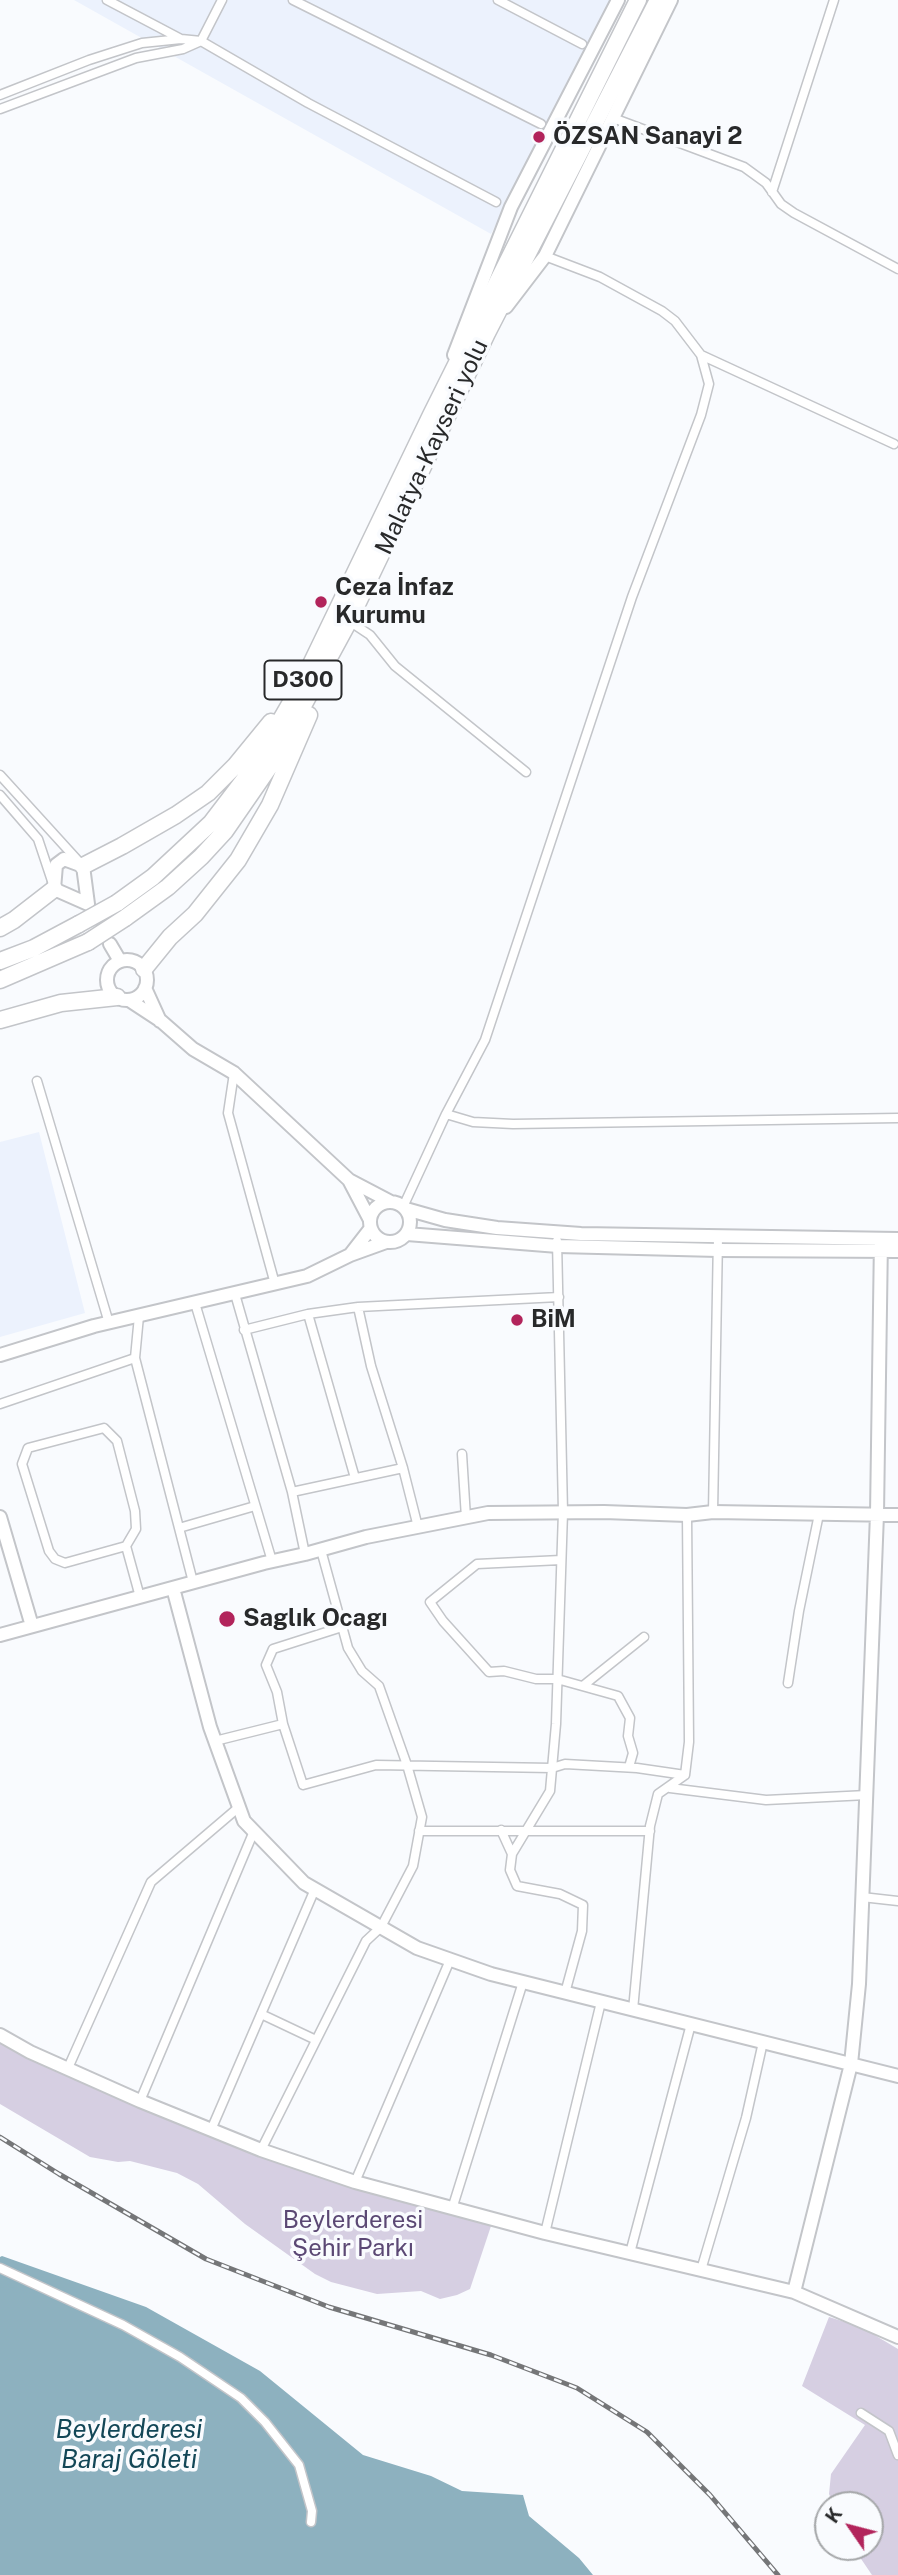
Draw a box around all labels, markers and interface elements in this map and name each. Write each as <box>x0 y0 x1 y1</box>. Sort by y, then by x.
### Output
place label: ÖZSAN Sanayi 2 <box>553 123 743 151</box>
marker: ÖZSAN Sanayi 2 <box>531 129 547 145</box>
street label: Malatya-Kayseri yolu <box>369 335 495 559</box>
place label: Ceza İnfaz Kurumu <box>335 574 454 630</box>
marker: Ceza İnfaz Kurumu <box>313 594 329 610</box>
road number: D300 <box>264 660 342 700</box>
place label: BiM <box>531 1306 576 1334</box>
marker: BiM <box>509 1312 525 1328</box>
place label: Saglık Ocagı <box>243 1605 388 1633</box>
marker: Saglık Ocagı <box>217 1609 237 1629</box>
park label: Beylerderesi Şehir Parkı <box>283 2207 423 2263</box>
water label: Beylerderesi Baraj Göleti <box>56 2414 202 2476</box>
north arrow <box>814 2491 884 2561</box>
text: K <box>821 2503 846 2527</box>

